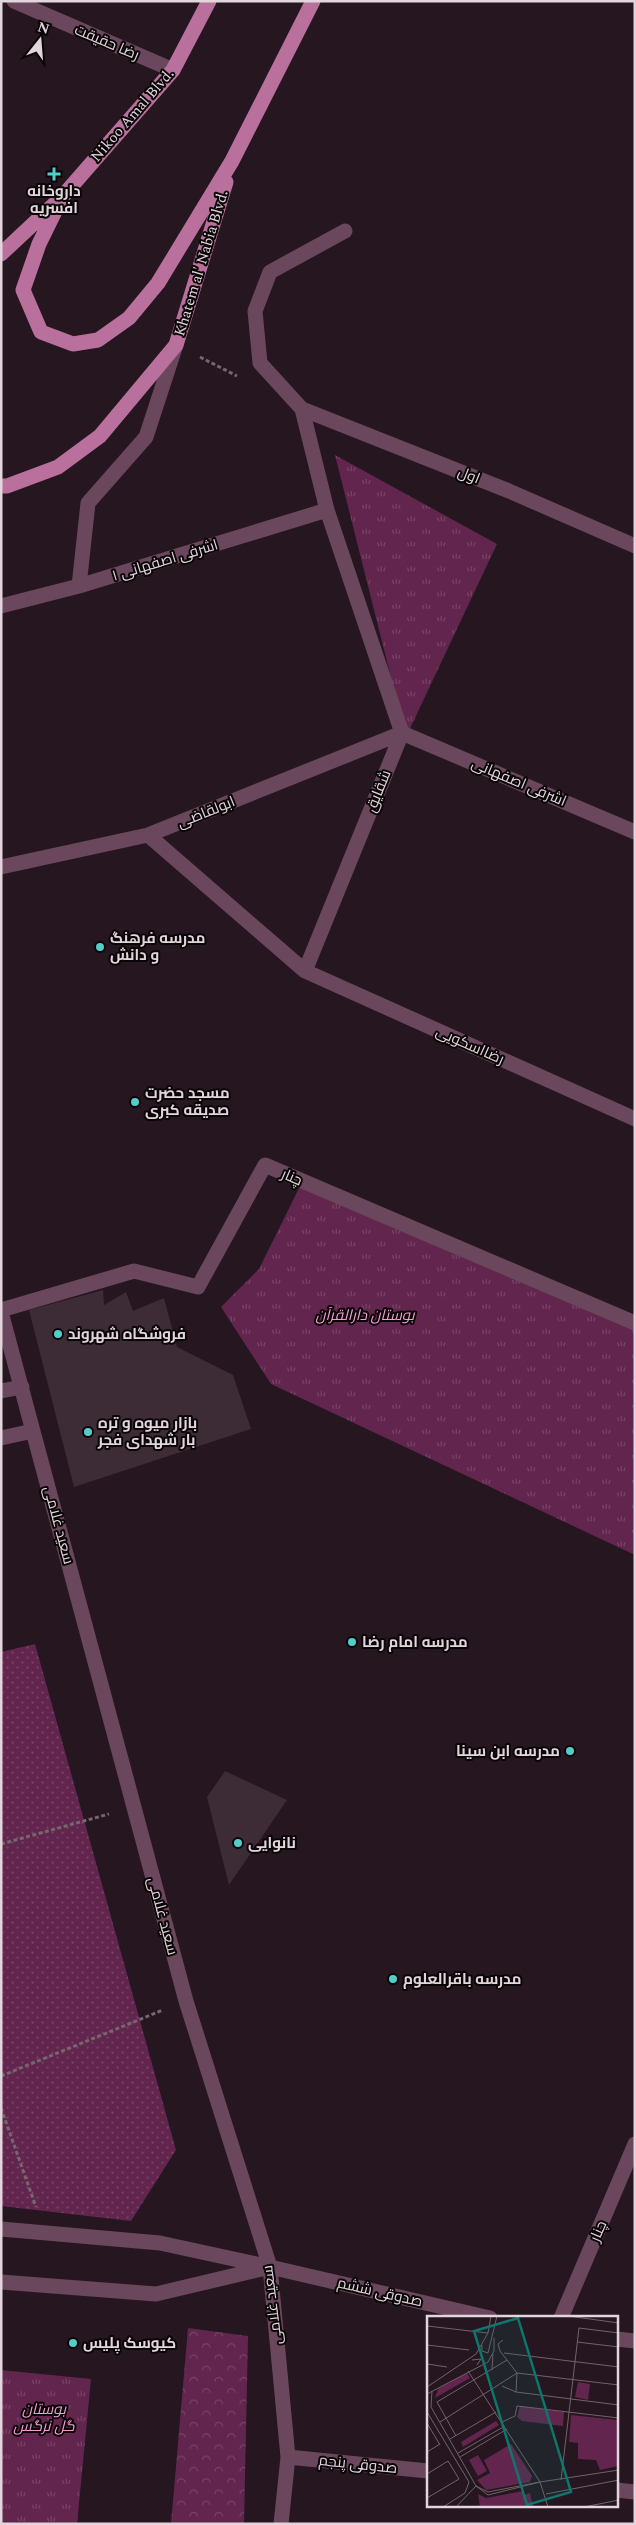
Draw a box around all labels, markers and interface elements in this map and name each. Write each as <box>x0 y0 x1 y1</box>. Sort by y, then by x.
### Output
north arrow <box>15 15 65 65</box>
text: N <box>35 16 52 40</box>
street label: رضا حقیقت <box>71 18 143 66</box>
street label: Nikoo Amal Blvd. <box>85 63 180 167</box>
marker: داروخانه افسریه <box>48 168 60 180</box>
place label: داروخانه افسریه <box>27 180 81 220</box>
street label: Khatem al' Nabia Blvd. <box>168 187 235 339</box>
street label: اول <box>454 461 483 490</box>
street label: اشرفی اصفهانی ۱ <box>109 533 221 588</box>
street label: اشرفی اصفهانی <box>468 752 570 813</box>
street label: شقایق <box>360 767 397 816</box>
street label: ابولقاضی <box>174 790 238 834</box>
place label: مدرسه فرهنگ و دانش <box>110 927 205 967</box>
marker: مدرسه فرهنگ و دانش <box>94 941 106 953</box>
street label: رضااسکویی <box>432 1020 508 1071</box>
place label: مسجد حضرت صدیقه کبری <box>145 1082 230 1122</box>
marker: مسجد حضرت صدیقه کبری <box>129 1096 141 1108</box>
street label: چنار <box>277 1162 306 1192</box>
park label: بوستان دارالقرآن <box>316 1304 415 1327</box>
place label: فروشگاه شهروند <box>68 1323 186 1346</box>
marker: فروشگاه شهروند <box>52 1328 64 1340</box>
place label: بازار میوه و تره‌ بار شهدای فجر <box>97 1412 197 1452</box>
marker: بازار میوه و تره‌ بار شهدای فجر <box>82 1426 94 1438</box>
street label: سعید غلامی <box>37 1484 80 1567</box>
place label: مدرسه امام رضا <box>362 1631 468 1654</box>
marker: مدرسه امام رضا <box>346 1636 358 1648</box>
place label: مدرسه ابن سینا <box>456 1740 560 1763</box>
marker: مدرسه ابن سینا <box>564 1745 576 1757</box>
place label: نانوایی <box>248 1832 296 1855</box>
marker: نانوایی <box>232 1837 244 1849</box>
street label: سعید غلامی <box>141 1875 184 1958</box>
place label: مدرسه باقرالعلوم <box>403 1968 521 1991</box>
marker: مدرسه باقرالعلوم <box>387 1973 399 1985</box>
street label: چنار <box>583 2217 613 2246</box>
street label: سعید غلامی <box>256 2264 289 2346</box>
street label: صدوقی ششم <box>335 2272 425 2313</box>
inset map <box>427 2316 618 2508</box>
place label: کیوسک پلیس <box>83 2332 176 2355</box>
marker: کیوسک پلیس <box>67 2337 79 2349</box>
park label: بوستان گل نرگس <box>13 2398 76 2438</box>
street label: صدوقی پنجم <box>317 2449 398 2480</box>

